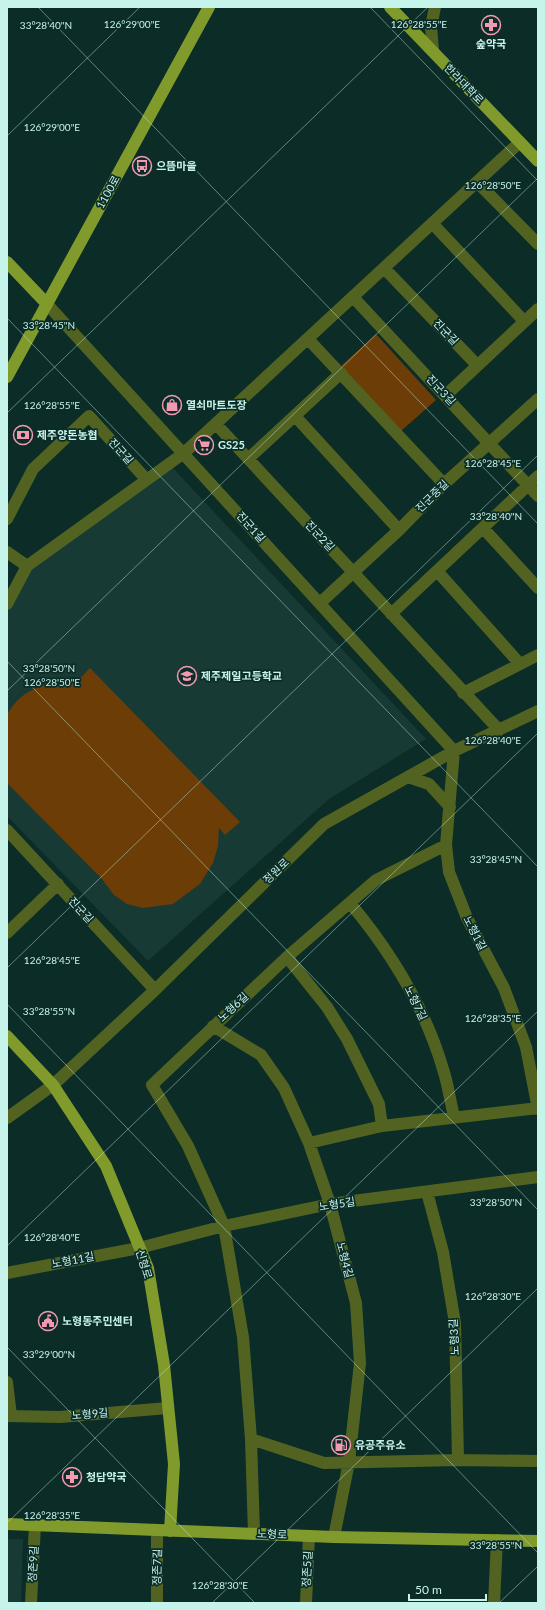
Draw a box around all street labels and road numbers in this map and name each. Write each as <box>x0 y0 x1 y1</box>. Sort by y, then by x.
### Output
street label: 한라대학로 <box>442 61 487 106</box>
street label: 1100로 <box>93 173 122 210</box>
street label: 진군길 <box>431 316 462 347</box>
street label: 진군3길 <box>424 372 459 408</box>
street label: 진군길 <box>106 435 136 466</box>
street label: 진군중길 <box>413 477 451 514</box>
street label: 진군1길 <box>234 509 268 545</box>
street label: 진군2길 <box>303 518 338 554</box>
street label: 정원로 <box>260 855 291 886</box>
street label: 진군길 <box>66 894 96 925</box>
street label: 노형1길 <box>461 913 490 952</box>
street label: 노형7길 <box>403 983 430 1022</box>
street label: 노형6길 <box>215 989 251 1024</box>
street label: 노형5길 <box>318 1194 356 1213</box>
street label: 노형4길 <box>334 1240 357 1279</box>
street label: 신형로 <box>134 1247 155 1280</box>
street label: 노형11길 <box>50 1249 95 1270</box>
street label: 노형3길 <box>446 1318 461 1356</box>
street label: 노형9길 <box>71 1405 109 1422</box>
street label: 노형로 <box>257 1526 287 1541</box>
street label: 정존9길 <box>25 1545 40 1583</box>
street label: 정존7길 <box>150 1549 163 1585</box>
street label: 정존5길 <box>299 1550 314 1588</box>

